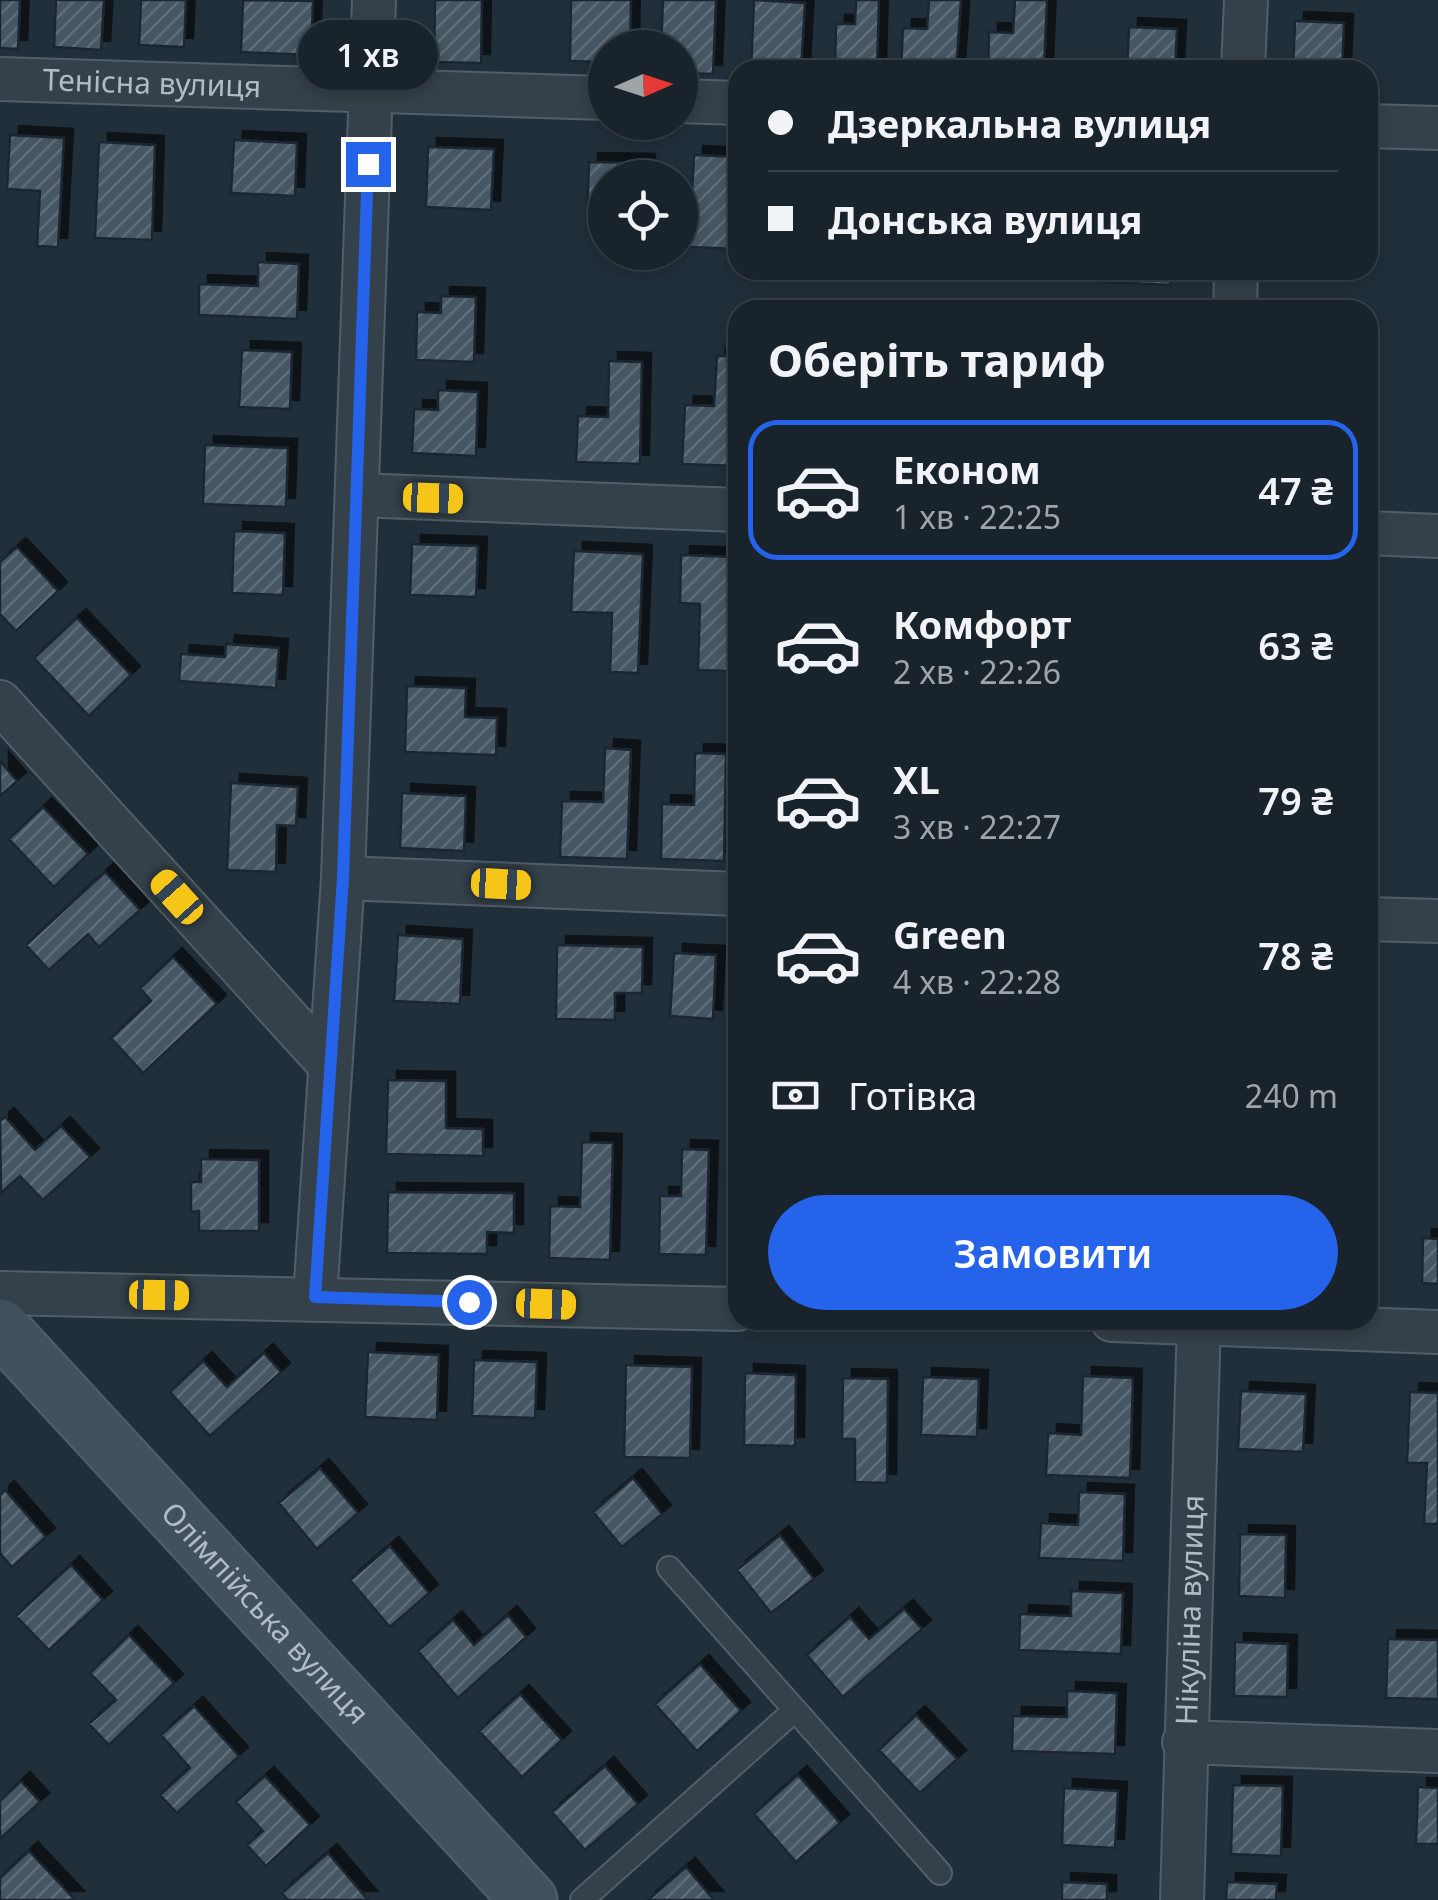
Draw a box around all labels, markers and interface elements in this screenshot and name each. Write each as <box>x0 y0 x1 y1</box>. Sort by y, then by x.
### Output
callout: 1 хв <box>298 19 438 89</box>
north arrow <box>588 30 698 140</box>
map controls <box>588 30 698 270</box>
text: 1 хв <box>337 33 399 76</box>
street label: Тенісна вулиця <box>42 58 262 106</box>
text: Дзеркальна вулиця <box>828 97 1211 149</box>
route end <box>346 142 391 187</box>
button: locate <box>588 160 698 270</box>
text: Донська вулиця <box>828 193 1143 245</box>
text: Оберіть тариф <box>768 329 1106 390</box>
text: Економ <box>893 443 1041 495</box>
icon: car <box>773 445 863 535</box>
text: 47 ₴ <box>1258 464 1333 516</box>
car <box>402 482 464 514</box>
text: 1 хв · 22:25 <box>893 495 1061 538</box>
text: Комфорт <box>893 598 1071 650</box>
icon: car <box>773 600 863 690</box>
text: 63 ₴ <box>1258 619 1333 671</box>
text: 2 хв · 22:26 <box>893 650 1061 693</box>
text: XL <box>893 753 940 805</box>
icon: car <box>773 755 863 845</box>
text: 79 ₴ <box>1258 774 1333 826</box>
text: 3 хв · 22:27 <box>893 805 1061 848</box>
car <box>146 865 208 929</box>
car <box>470 867 532 901</box>
text: Green <box>893 908 1007 960</box>
icon: car <box>773 910 863 1000</box>
text: 78 ₴ <box>1258 929 1333 981</box>
text: 4 хв · 22:28 <box>893 960 1061 1003</box>
icon: cash <box>768 1068 823 1123</box>
text: Готівка <box>848 1069 977 1121</box>
text: 240 m <box>1245 1074 1338 1117</box>
button: Замовити <box>768 1195 1338 1310</box>
car <box>129 1279 189 1311</box>
route start <box>447 1280 492 1325</box>
car <box>515 1288 577 1320</box>
street label: Олімпійська вулиця <box>153 1492 379 1733</box>
street label: Нікуліна вулиця <box>1165 1494 1213 1726</box>

